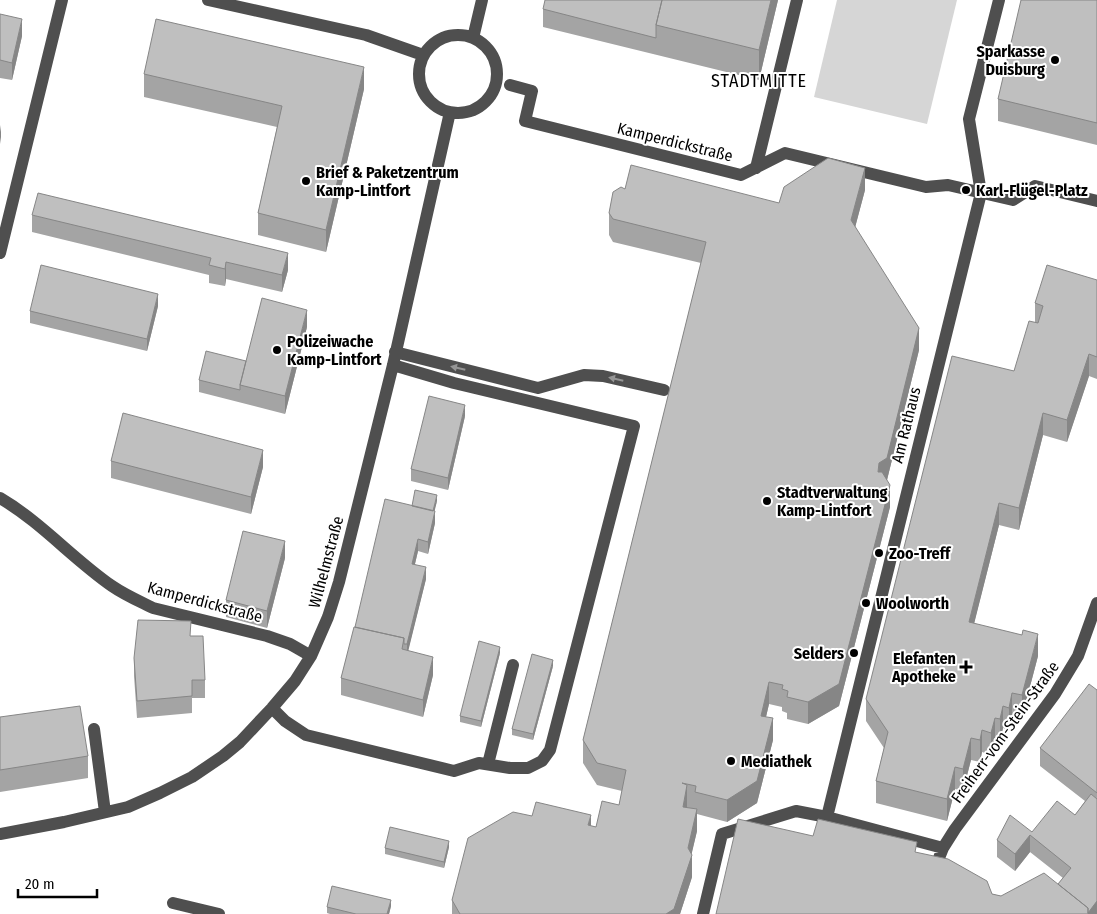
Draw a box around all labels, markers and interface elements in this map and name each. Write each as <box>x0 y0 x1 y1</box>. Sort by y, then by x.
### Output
place label: Sparkasse Duisburg <box>977 42 1045 79</box>
marker: Sparkasse Duisburg <box>1049 54 1061 66</box>
district label: STADTMITTE <box>711 70 807 92</box>
street label: Kamperdickstraße <box>615 118 735 166</box>
place label: Brief & Paketzentrum Kamp-Lintfort <box>316 163 459 200</box>
marker: Brief & Paketzentrum Kamp-Lintfort <box>300 175 312 187</box>
place label: Karl-Flügel-Platz <box>976 181 1088 200</box>
marker: Karl-Flügel-Platz <box>960 184 972 196</box>
place label: Polizeiwache Kamp-Lintfort <box>287 332 382 369</box>
marker: Polizeiwache Kamp-Lintfort <box>271 344 283 356</box>
one-way arrow <box>451 364 466 372</box>
one-way arrow <box>609 375 624 383</box>
street label: Am Rathaus <box>887 385 925 465</box>
place label: Stadtverwaltung Kamp-Lintfort <box>777 483 888 520</box>
marker: Stadtverwaltung Kamp-Lintfort <box>761 495 773 507</box>
street label: Wilhelmstraße <box>305 514 347 610</box>
place label: Zoo-Treff <box>889 544 952 563</box>
marker: Zoo-Treff <box>873 547 885 559</box>
street label: Kamperdickstraße <box>145 578 265 627</box>
place label: Woolworth <box>876 594 949 613</box>
marker: Woolworth <box>860 597 872 609</box>
place label: Selders <box>794 644 844 663</box>
marker: Selders <box>848 647 860 659</box>
place label: Elefanten Apotheke <box>891 649 956 686</box>
street label: Freiherr-vom-Stein-Straße <box>947 657 1063 807</box>
marker: Elefanten Apotheke <box>960 661 972 673</box>
place label: Mediathek <box>741 752 813 771</box>
marker: Mediathek <box>725 755 737 767</box>
scale bar <box>18 866 96 898</box>
text: 20 m <box>25 875 55 893</box>

